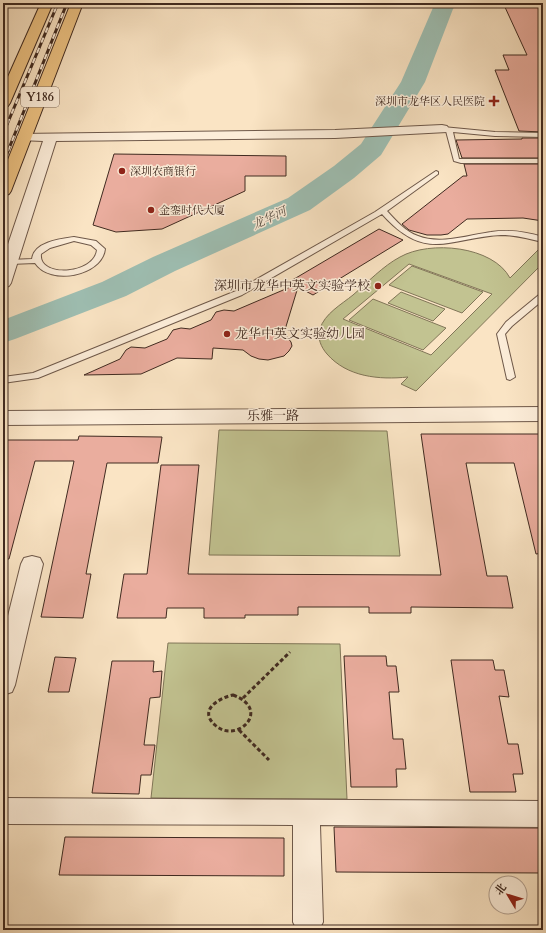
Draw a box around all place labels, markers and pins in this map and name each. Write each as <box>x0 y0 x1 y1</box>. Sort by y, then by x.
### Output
place label: 深圳市龙华区人民医院 <box>375 94 485 109</box>
marker: 深圳市龙华区人民医院 <box>488 95 500 107</box>
place label: 深圳农商银行 <box>130 164 196 179</box>
marker: 深圳农商银行 <box>117 166 127 176</box>
place label: 金銮时代大厦 <box>159 203 225 218</box>
marker: 金銮时代大厦 <box>146 205 156 215</box>
place label: 深圳市龙华中英文实验学校 <box>214 277 370 295</box>
marker: 深圳市龙华中英文实验学校 <box>373 281 383 291</box>
place label: 龙华中英文实验幼儿园 <box>235 325 365 343</box>
marker: 龙华中英文实验幼儿园 <box>222 329 232 339</box>

